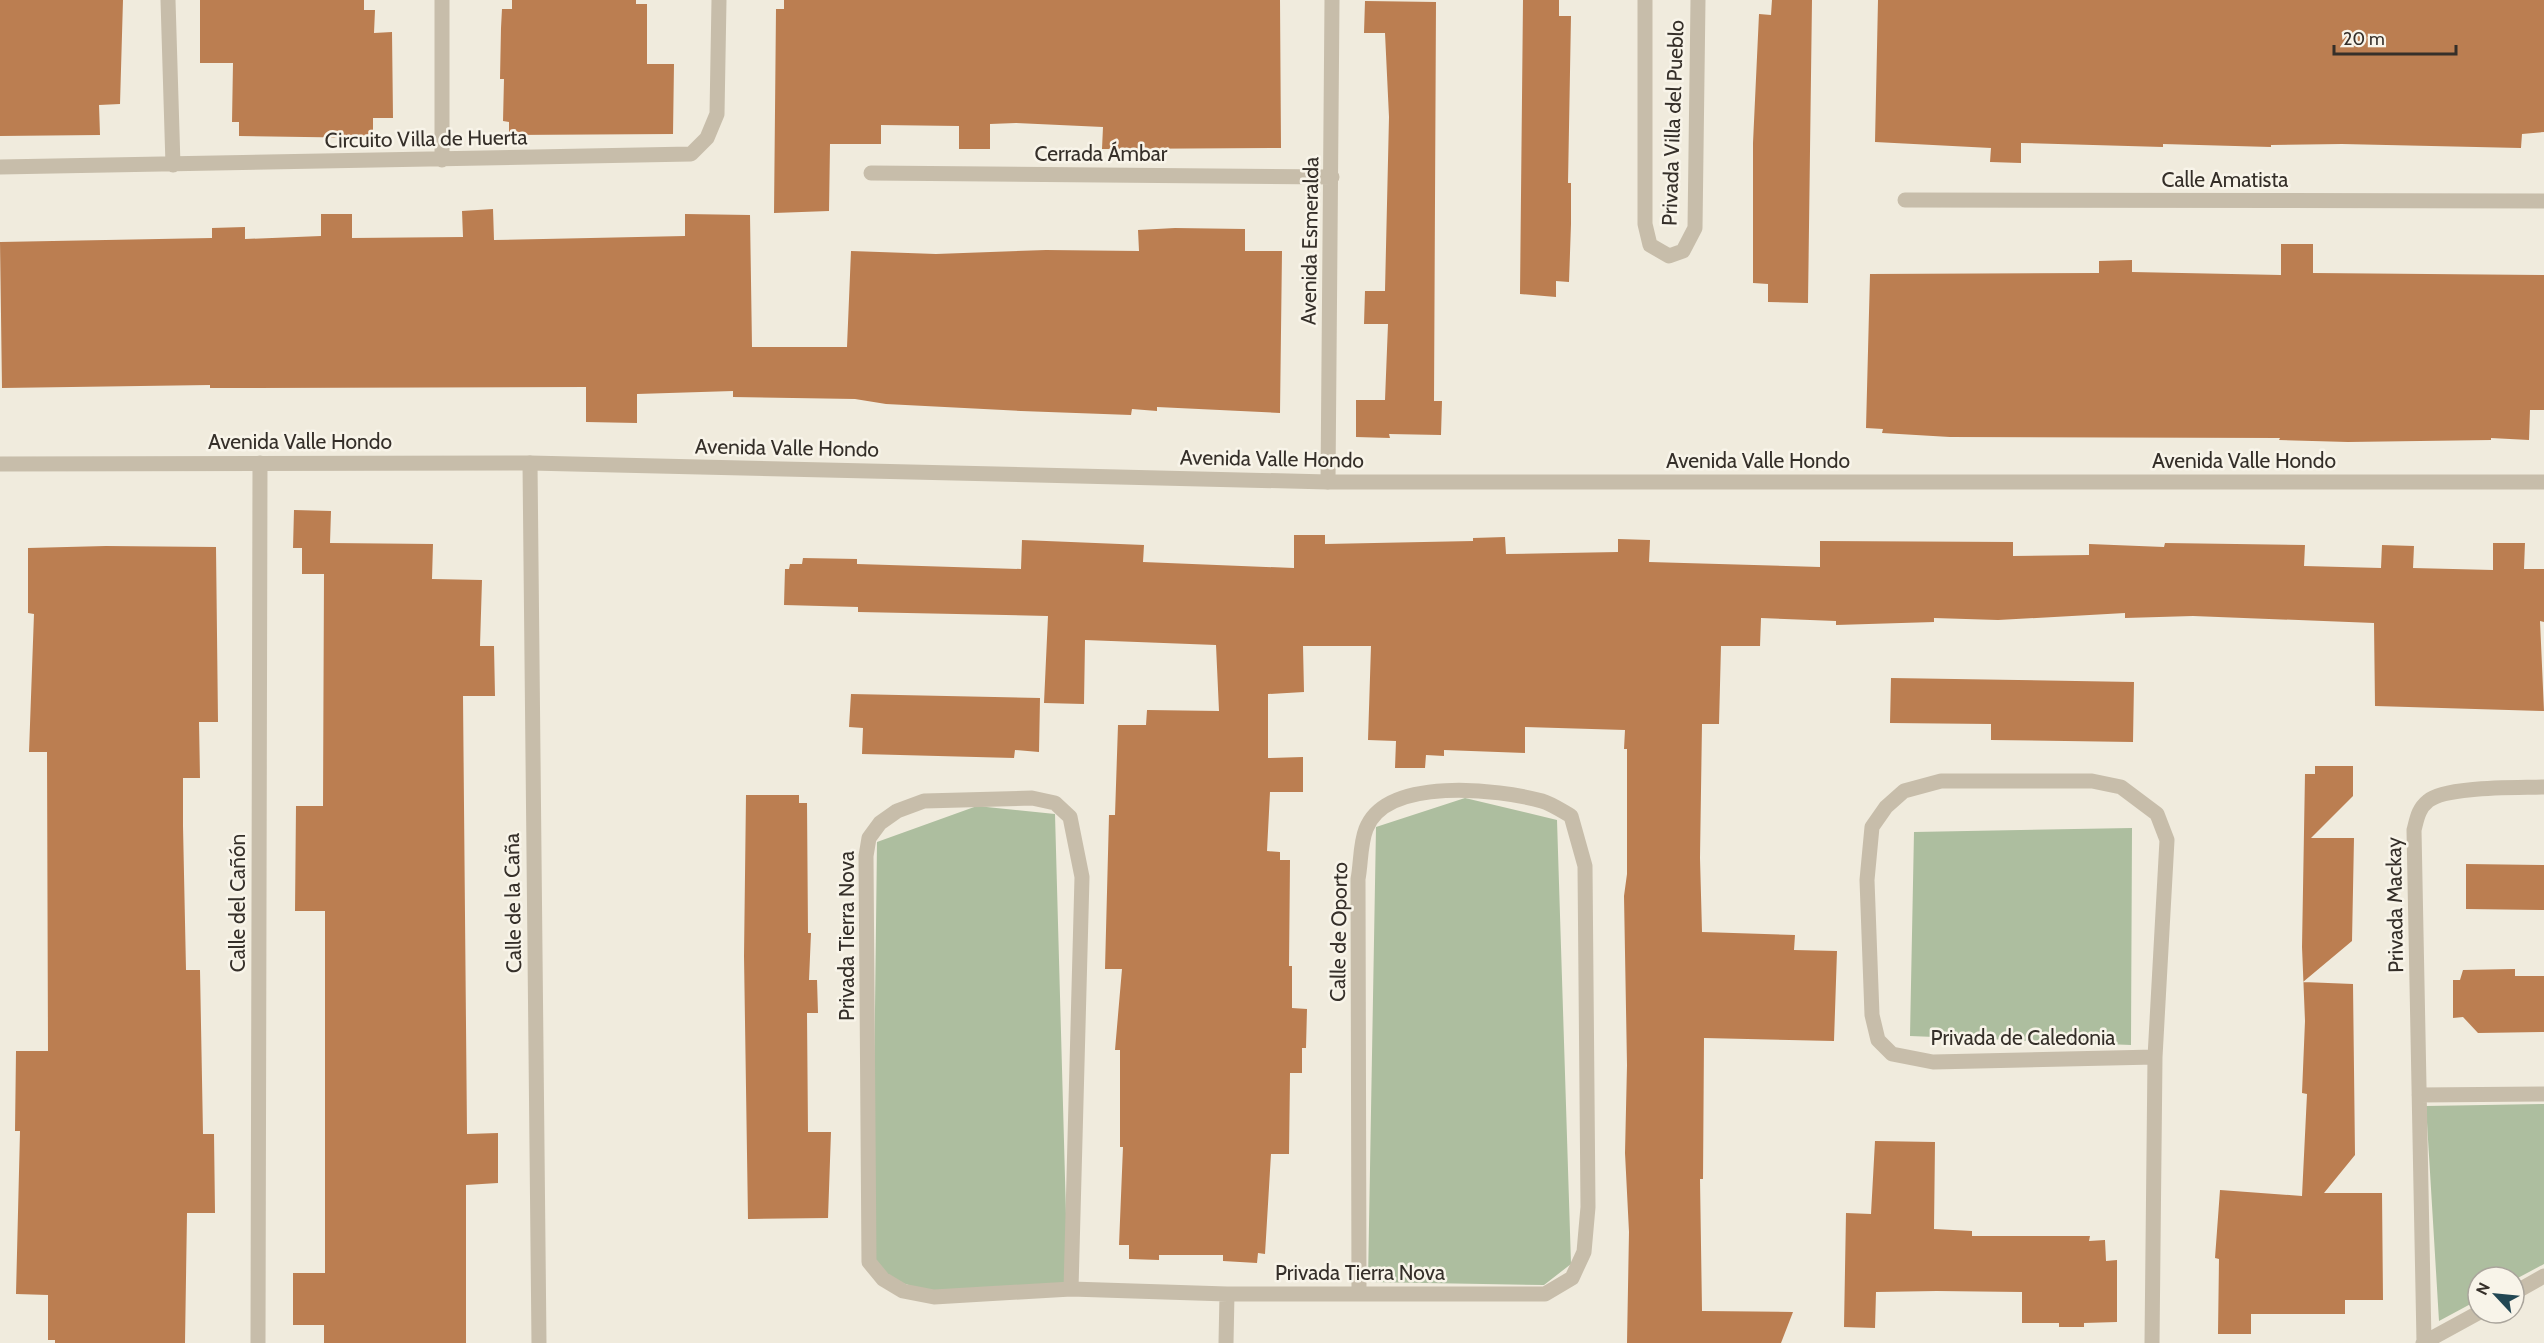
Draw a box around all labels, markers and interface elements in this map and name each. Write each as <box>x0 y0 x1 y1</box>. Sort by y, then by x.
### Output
scale bar <box>2334 18 2456 56</box>
street label: Privada Villa del Pueblo <box>1656 19 1689 227</box>
text: 20 m <box>2343 28 2385 50</box>
street label: Circuito Villa de Huerta <box>324 124 528 153</box>
street label: Cerrada Ámbar <box>1035 141 1168 166</box>
street label: Avenida Esmeralda <box>1296 157 1323 325</box>
street label: Calle Amatista <box>2162 167 2288 192</box>
street label: Avenida Valle Hondo <box>208 429 392 454</box>
street label: Avenida Valle Hondo <box>695 433 879 462</box>
street label: Avenida Valle Hondo <box>1180 444 1364 473</box>
street label: Avenida Valle Hondo <box>1666 448 1850 473</box>
street label: Avenida Valle Hondo <box>2152 448 2336 473</box>
street label: Calle de la Caña <box>499 833 526 973</box>
street label: Calle del Cañón <box>225 834 250 972</box>
street label: Privada Mackay <box>2381 837 2408 973</box>
street label: Privada Tierra Nova <box>834 851 859 1021</box>
street label: Calle de Oporto <box>1325 862 1352 1002</box>
street label: Privada de Caledonia <box>1931 1025 2115 1050</box>
street label: Privada Tierra Nova <box>1275 1260 1445 1285</box>
north arrow <box>2466 1265 2526 1325</box>
text: N <box>2472 1279 2494 1298</box>

